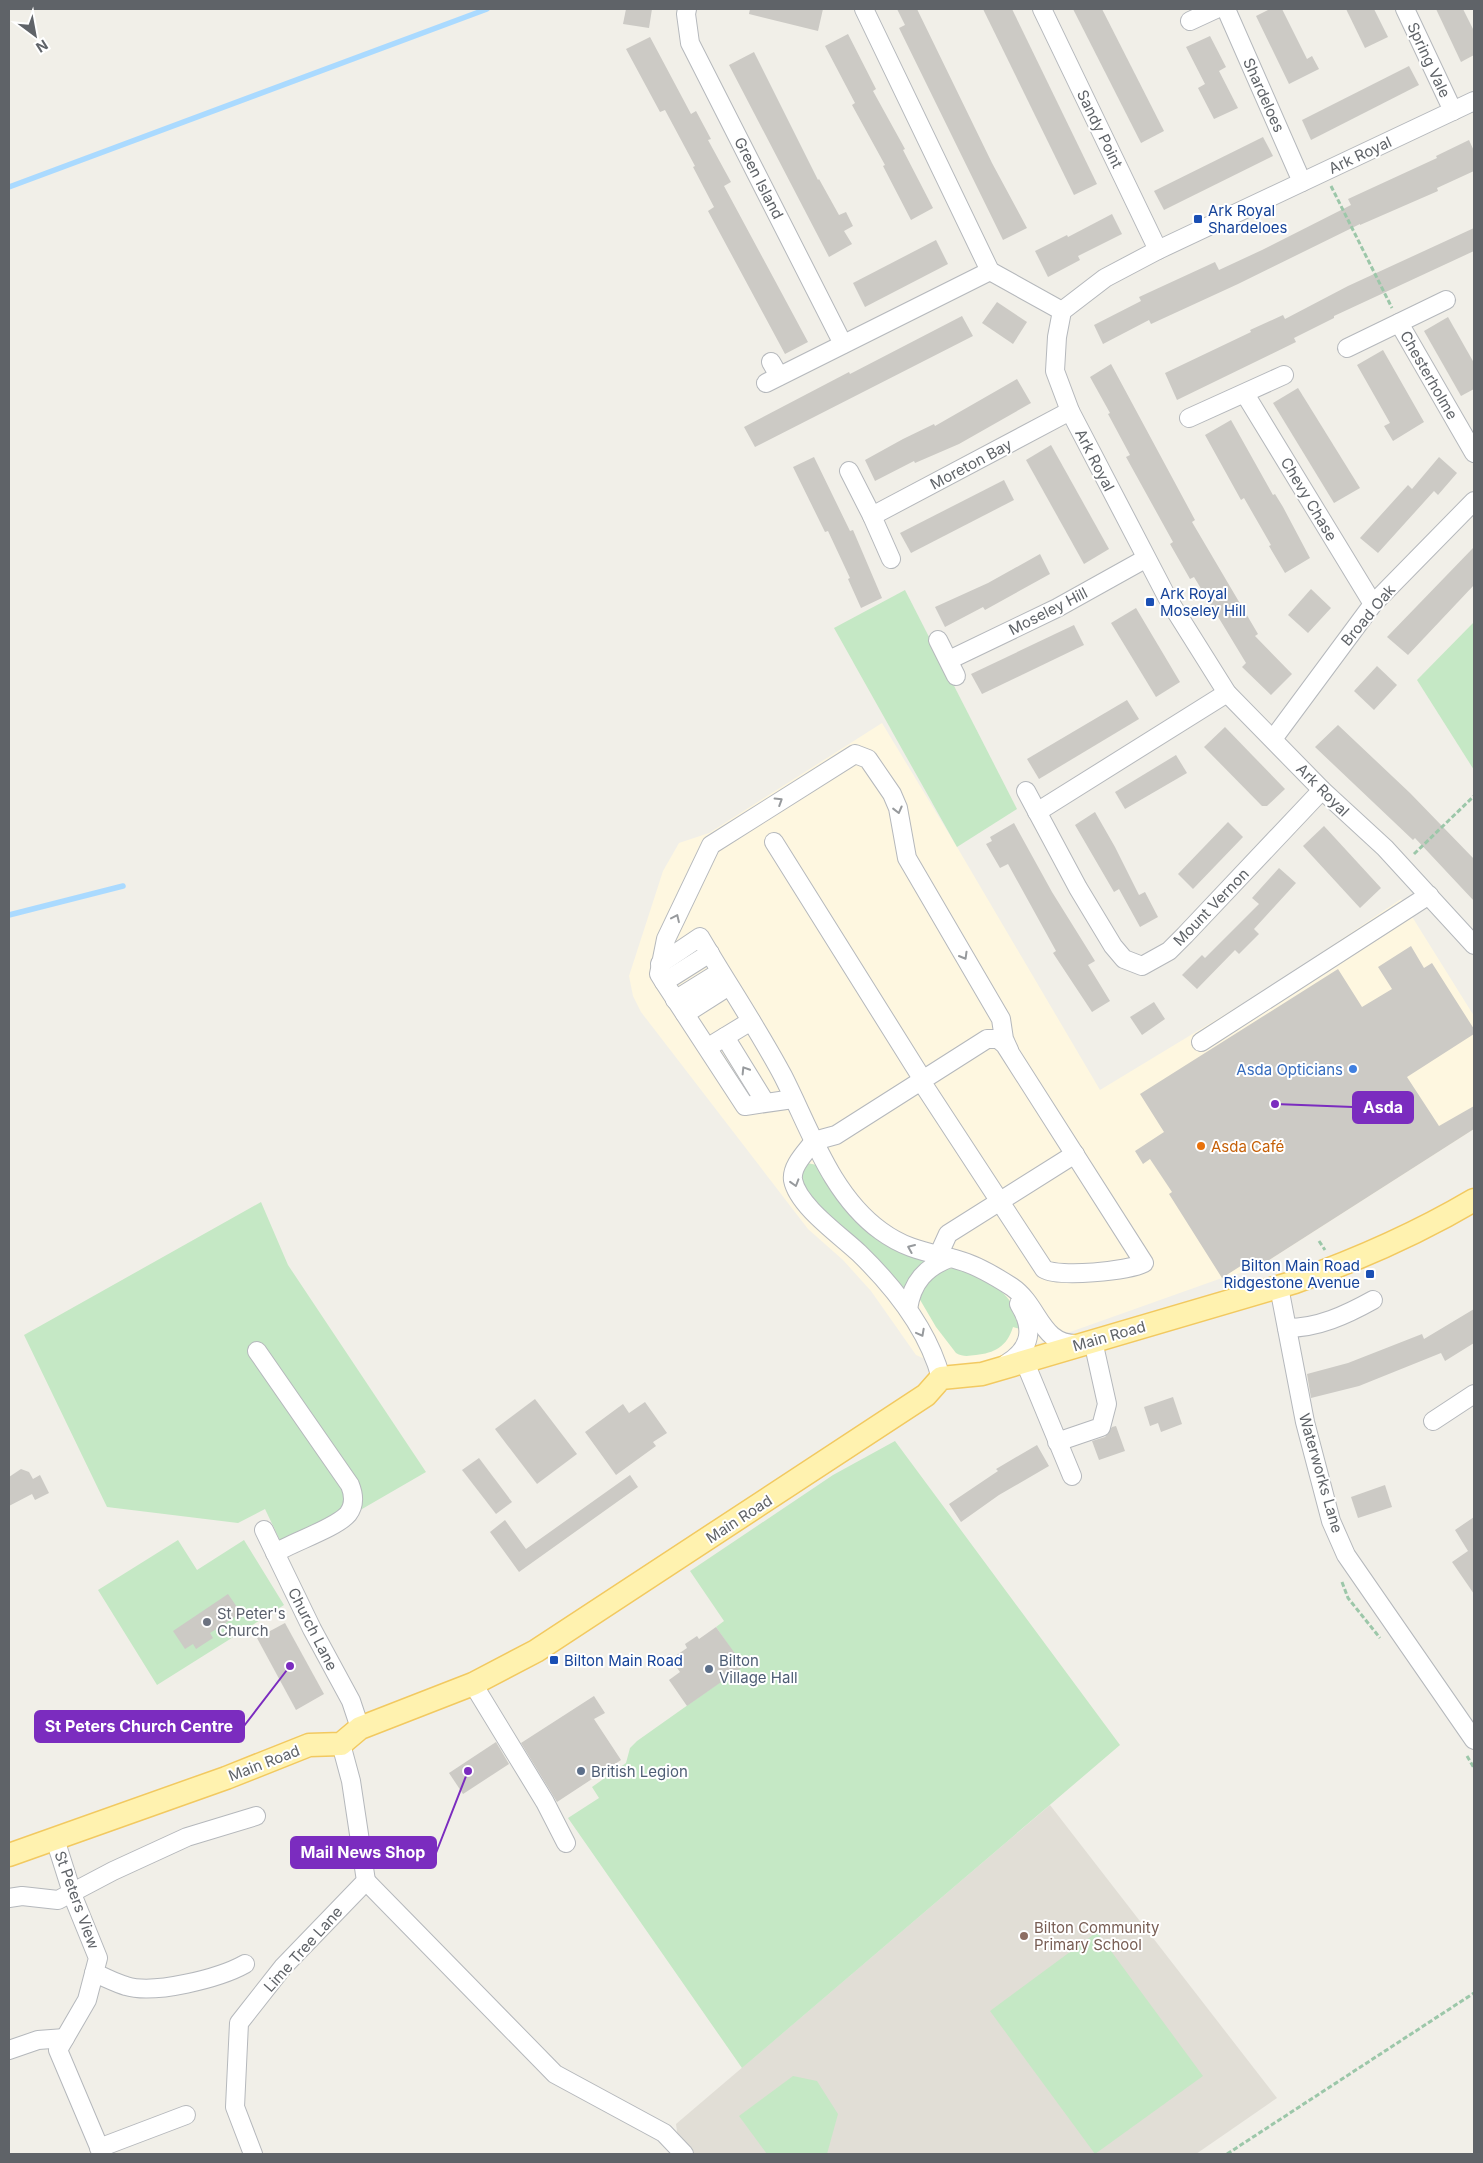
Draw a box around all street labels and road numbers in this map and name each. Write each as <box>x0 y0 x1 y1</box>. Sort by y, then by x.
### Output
street label: Spring Vale <box>1403 19 1455 101</box>
street label: Shardeloes <box>1239 55 1289 135</box>
street label: Sandy Point <box>1073 87 1127 171</box>
street label: Ark Royal <box>1326 132 1394 178</box>
street label: Green Island <box>730 134 788 222</box>
street label: Chesterholme <box>1396 327 1462 423</box>
street label: Ark Royal <box>1071 426 1119 494</box>
street label: Moreton Bay <box>927 434 1016 494</box>
street label: Chevy Chase <box>1277 454 1341 544</box>
street label: Broad Oak <box>1337 580 1400 650</box>
street label: Moseley Hill <box>1005 583 1091 639</box>
street label: Ark Royal <box>1293 760 1353 820</box>
street label: Mount Vernon <box>1169 864 1253 950</box>
street label: Main Road <box>1070 1317 1148 1355</box>
street label: Waterworks Lane <box>1295 1411 1347 1535</box>
street label: Main Road <box>702 1491 776 1547</box>
street label: Church Lane <box>284 1584 342 1674</box>
street label: Main Road <box>226 1741 302 1785</box>
street label: St Peters View <box>50 1848 104 1952</box>
street label: Lime Tree Lane <box>260 1902 346 1996</box>

